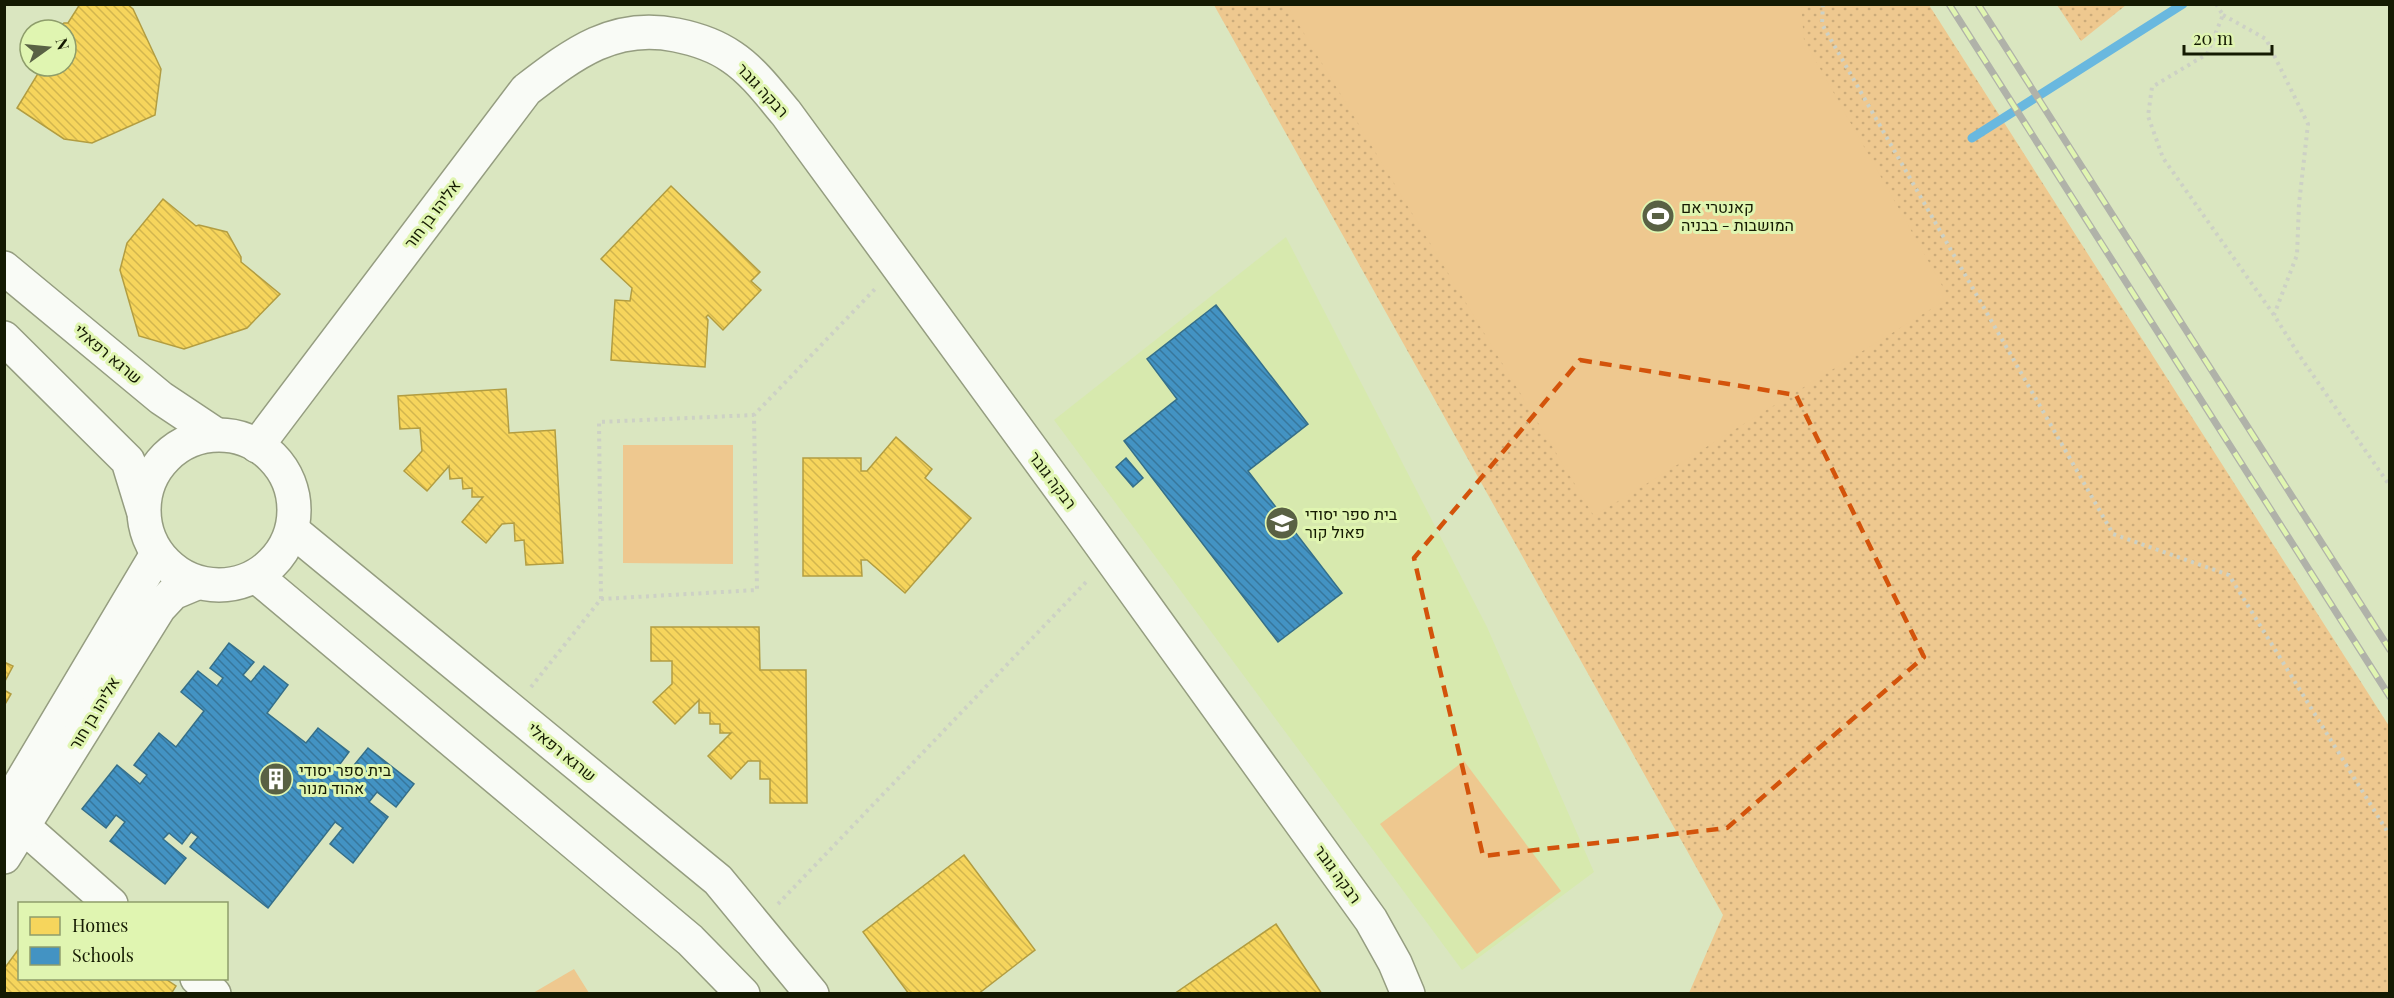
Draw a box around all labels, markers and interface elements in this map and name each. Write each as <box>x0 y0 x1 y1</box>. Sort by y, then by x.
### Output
north arrow <box>18 18 78 78</box>
scale bar <box>2184 18 2272 56</box>
text: 20 m <box>2193 26 2233 50</box>
text: N <box>51 36 75 53</box>
street label: רבקה גובר <box>733 58 794 121</box>
street label: אליהו בן חור <box>399 175 464 252</box>
place label: קאנטרי אם המושבות - בבניה <box>1681 196 1794 235</box>
sports icon: קאנטרי אם המושבות - בבניה <box>1640 198 1676 234</box>
street label: שרגא רפאלי <box>70 319 147 388</box>
street label: רבקה גובר <box>1025 447 1082 513</box>
place label: בית ספר יסודי פאול קור <box>1305 503 1398 542</box>
school or university icon: בית ספר יסודי פאול קור <box>1264 505 1300 541</box>
street label: אליהו בן חור <box>64 673 123 753</box>
street label: שרגא רפאלי <box>524 718 601 786</box>
place label: בית ספר יסודי אהוד מנור <box>299 759 392 798</box>
building icon: בית ספר יסודי אהוד מנור <box>258 761 294 797</box>
street label: רבקה גובר <box>1310 841 1367 907</box>
legend <box>18 902 228 980</box>
text: Homes <box>72 913 128 937</box>
text: Schools <box>72 943 134 967</box>

